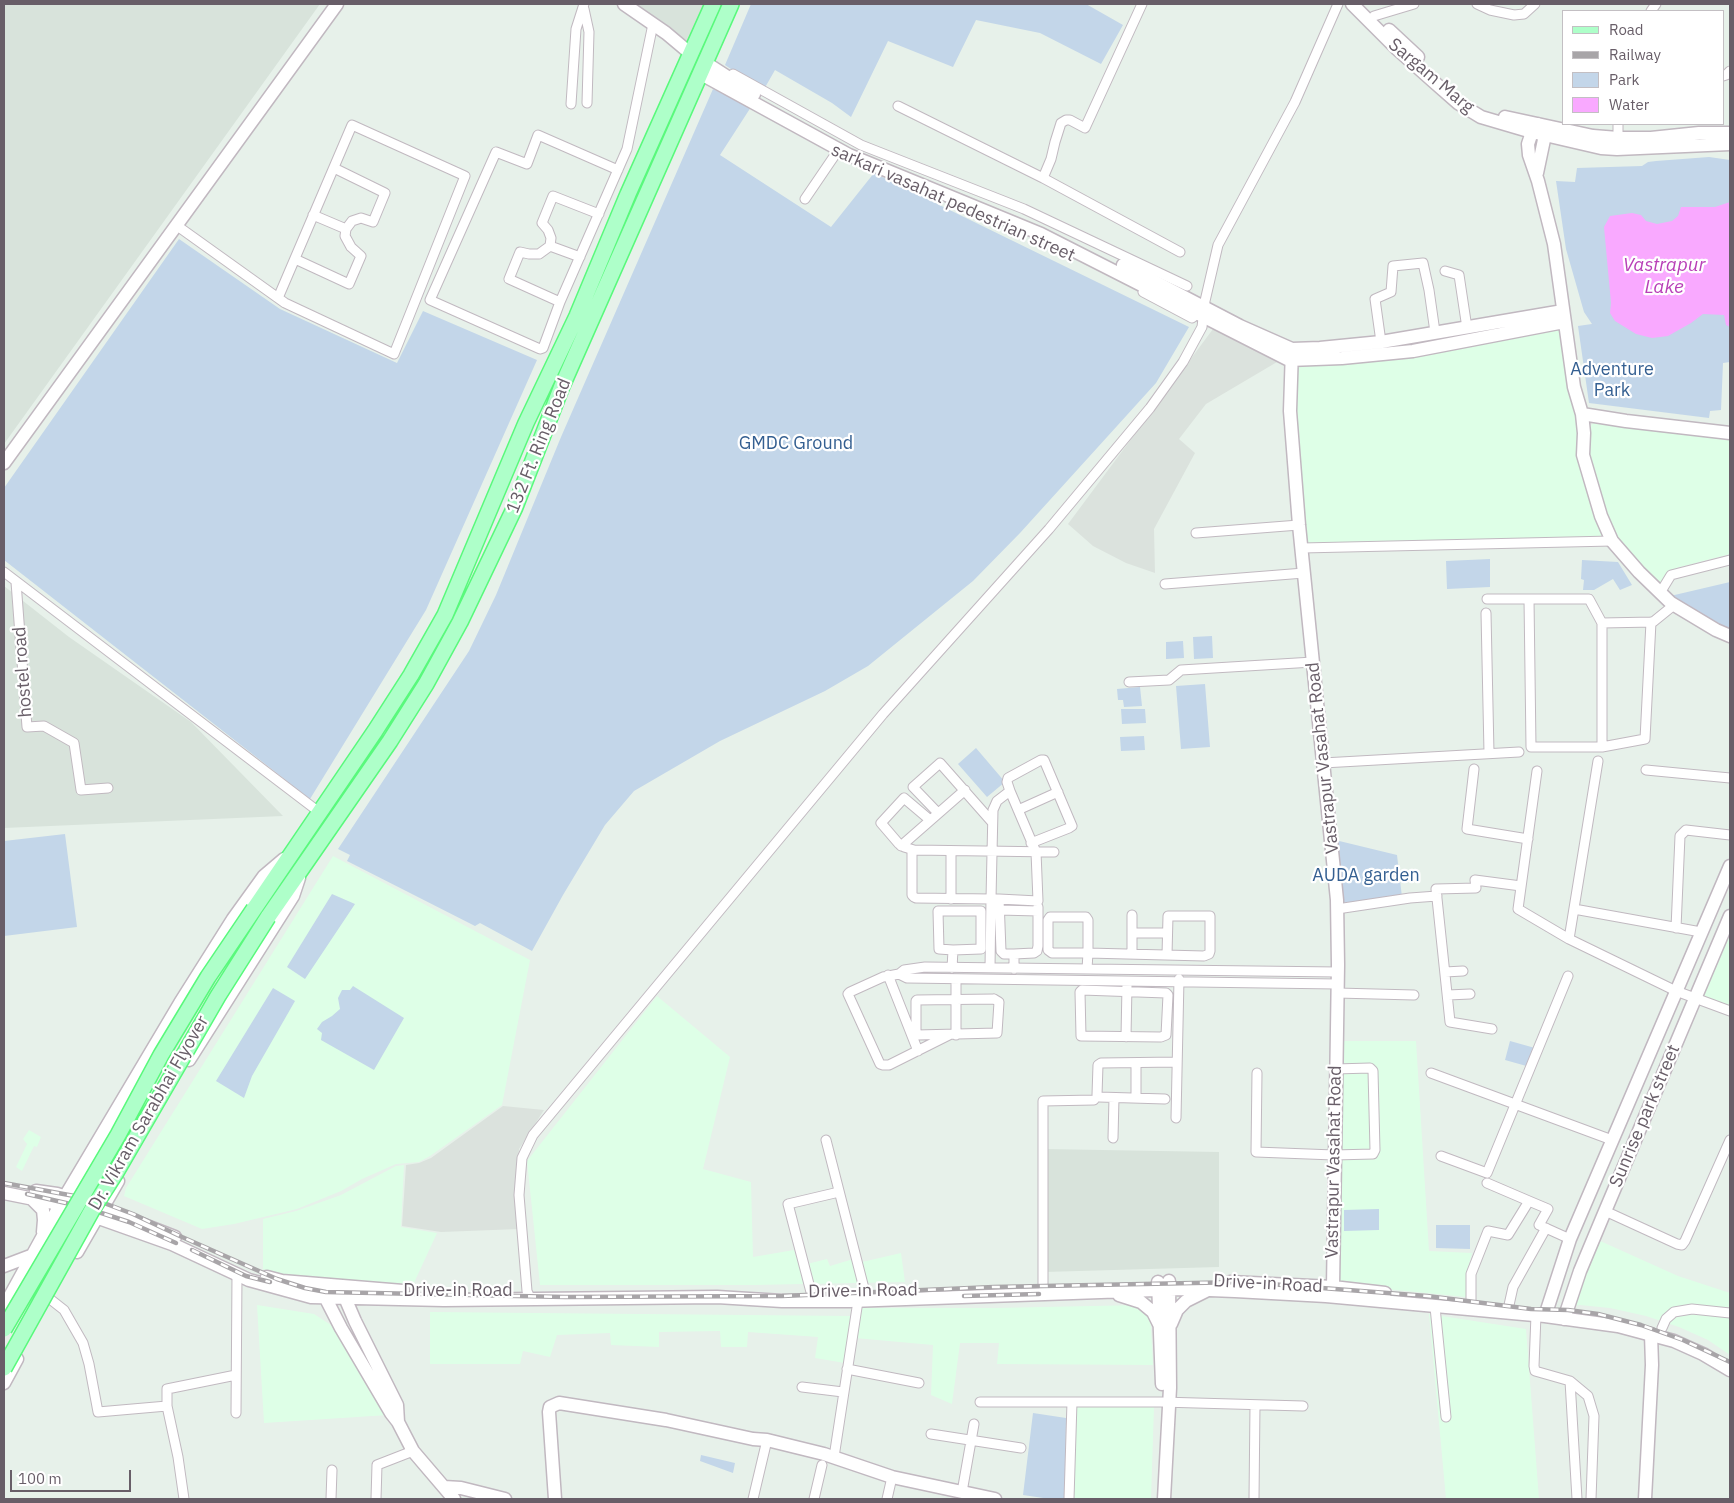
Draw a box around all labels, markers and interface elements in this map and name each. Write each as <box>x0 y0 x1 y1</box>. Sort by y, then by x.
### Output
legend <box>1562 10 1724 125</box>
text: Road <box>1609 20 1644 39</box>
street label: Sargam Marg <box>1384 34 1478 118</box>
text: Railway <box>1609 45 1661 64</box>
text: Park <box>1609 70 1639 89</box>
text: Water <box>1609 95 1649 114</box>
street label: sarkari vasahat pedestrian street <box>828 139 1078 267</box>
water label: Vastrapur Lake <box>1623 255 1705 299</box>
park label: Adventure Park <box>1570 359 1654 402</box>
street label: 132 Ft. Ring Road <box>502 375 576 517</box>
park label: GMDC Ground <box>739 433 853 455</box>
street label: hostel road <box>9 626 37 718</box>
street label: Vastrapur Vasahat Road <box>1302 661 1344 855</box>
park label: AUDA garden <box>1312 865 1420 887</box>
street label: Dr. Vikram Sarabhai Flyover <box>84 1012 214 1214</box>
street label: Sunrise park street <box>1605 1041 1685 1191</box>
street label: Vastrapur Vasahat Road <box>1322 1065 1346 1259</box>
street label: Drive-in Road <box>1213 1270 1323 1298</box>
street label: Drive-in Road <box>808 1279 918 1303</box>
street label: Drive-in Road <box>403 1280 513 1302</box>
scale bar <box>12 1460 134 1492</box>
text: 100 m <box>18 1469 62 1488</box>

